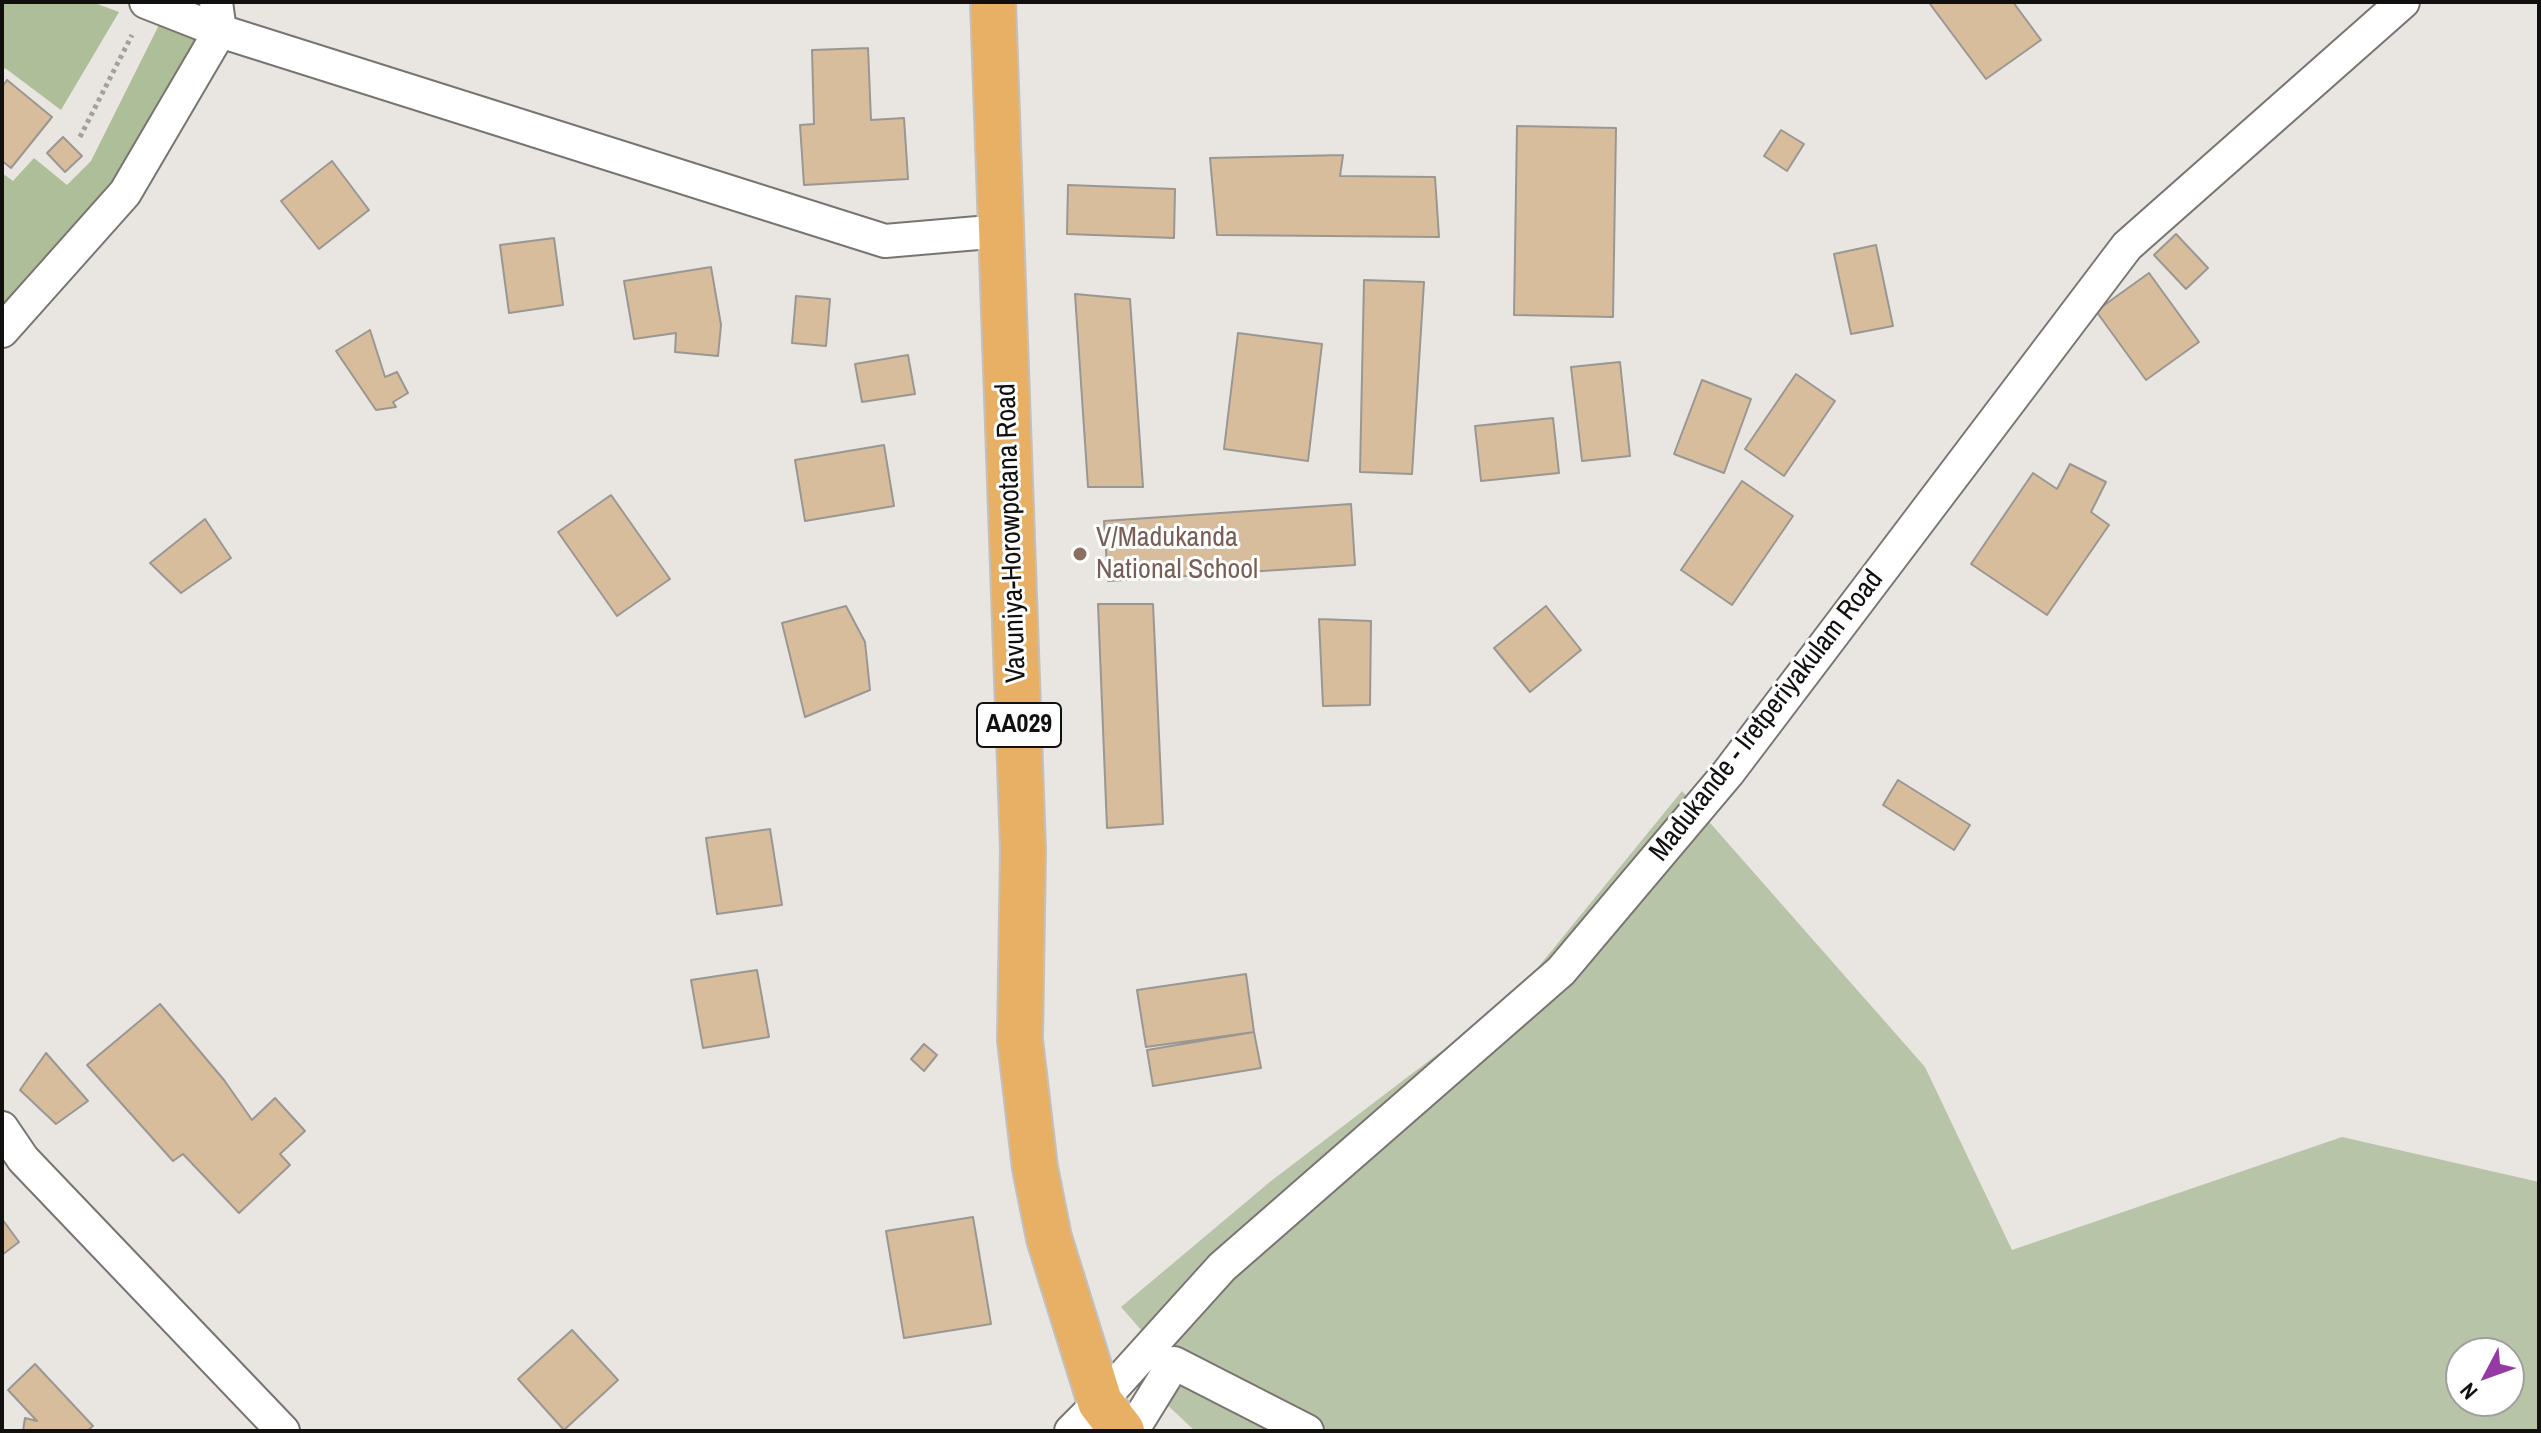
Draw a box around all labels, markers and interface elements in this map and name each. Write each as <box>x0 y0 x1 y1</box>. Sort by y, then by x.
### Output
street label: Vavuniya-Horowpotana Road <box>990 383 1034 683</box>
place label: V/Madukanda National School <box>1096 521 1258 587</box>
marker: V/Madukanda National School <box>1071 545 1089 563</box>
street label: Madukande - Iretperiyakulam Road <box>1643 564 1891 868</box>
road number: AA029 <box>977 703 1061 747</box>
north arrow <box>2445 1337 2525 1417</box>
text: N <box>2453 1377 2484 1406</box>

